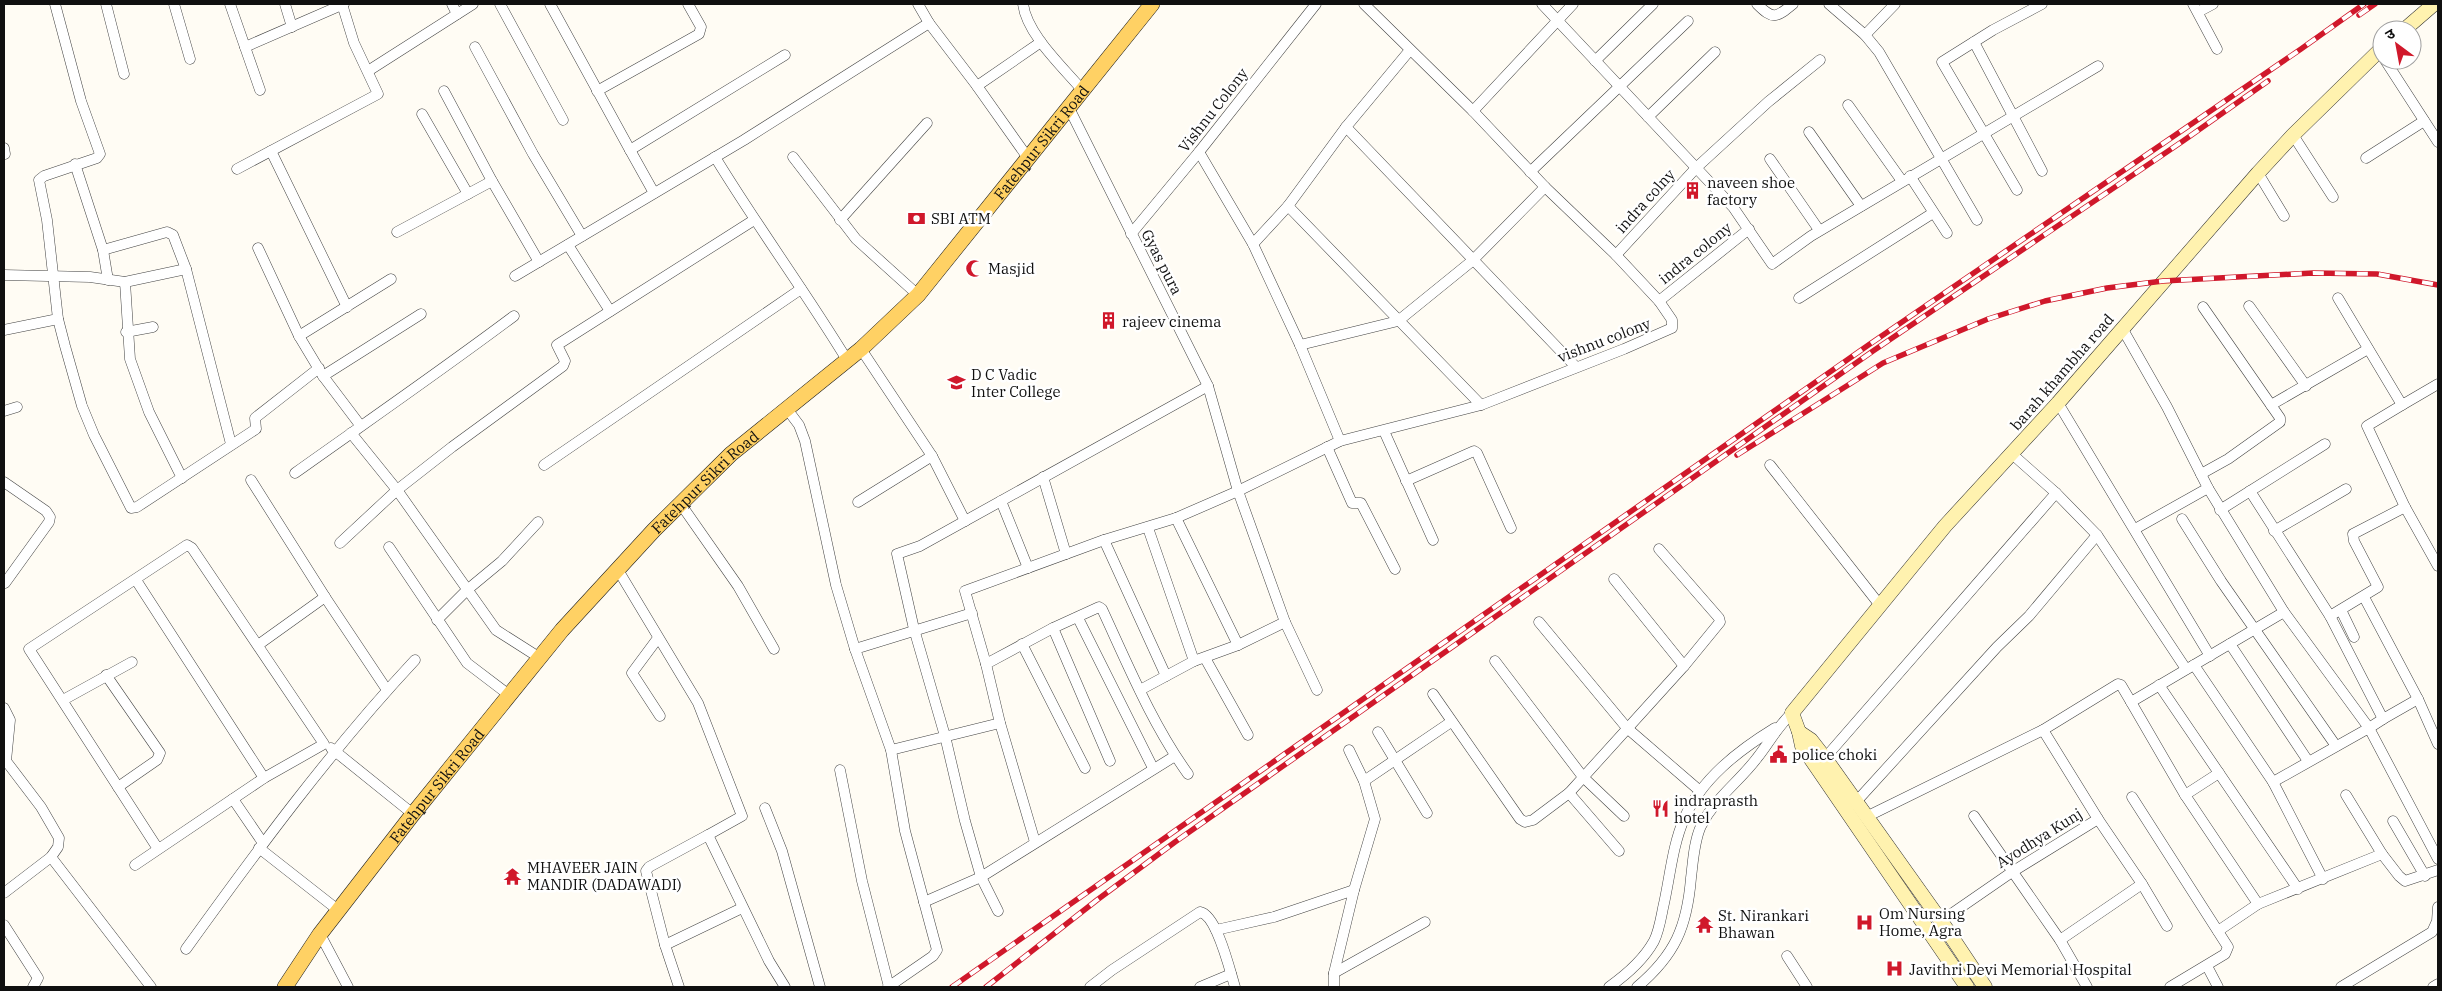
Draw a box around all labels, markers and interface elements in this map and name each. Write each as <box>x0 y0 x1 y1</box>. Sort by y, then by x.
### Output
north arrow <box>2372 20 2422 70</box>
text: उ <box>2382 24 2399 44</box>
street label: Vishnu Colony <box>1174 64 1252 156</box>
street label: Fatehpur Sikri Road <box>989 81 1093 203</box>
street label: indra colny <box>1611 165 1679 237</box>
place label: naveen shoe factory <box>1707 173 1795 209</box>
building icon: naveen shoe factory <box>1683 181 1703 201</box>
bank icon: SBI ATM <box>907 208 927 228</box>
place label: SBI ATM <box>931 209 991 228</box>
street label: indra colony <box>1655 218 1735 288</box>
street label: Gyas pura <box>1137 226 1187 298</box>
mosque icon: Masjid <box>964 258 984 278</box>
place label: Masjid <box>988 259 1035 278</box>
street label: barah khambha road <box>2006 310 2118 434</box>
building icon: rajeev cinema <box>1098 311 1118 331</box>
place label: rajeev cinema <box>1122 312 1222 331</box>
street label: vishnu colony <box>1555 314 1653 366</box>
place label: D C Vadic Inter College <box>971 365 1060 401</box>
school or university icon: D C Vadic Inter College <box>947 373 967 393</box>
street label: Fatehpur Sikri Road <box>647 426 762 537</box>
street label: Fatehpur Sikri Road <box>385 725 488 847</box>
public building icon: police choki <box>1768 744 1788 764</box>
place label: police choki <box>1792 745 1877 764</box>
place label: indraprasth hotel <box>1674 791 1758 827</box>
restaurant icon: indraprasth hotel <box>1650 799 1670 819</box>
street label: Ayodhya Kunj <box>1992 804 2086 872</box>
place label: MHAVEER JAIN MANDIR (DADAWADI) <box>527 858 682 894</box>
temple icon: MHAVEER JAIN MANDIR (DADAWADI) <box>503 866 523 886</box>
place label: Om Nursing Home, Agra <box>1879 904 1965 940</box>
place label: St. Nirankari Bhawan <box>1718 906 1809 942</box>
hospital icon: Om Nursing Home, Agra <box>1855 912 1875 932</box>
temple icon: St. Nirankari Bhawan <box>1694 914 1714 934</box>
hospital icon: Javithri Devi Memorial Hospital <box>1885 959 1905 979</box>
place label: Javithri Devi Memorial Hospital <box>1909 960 2132 979</box>

